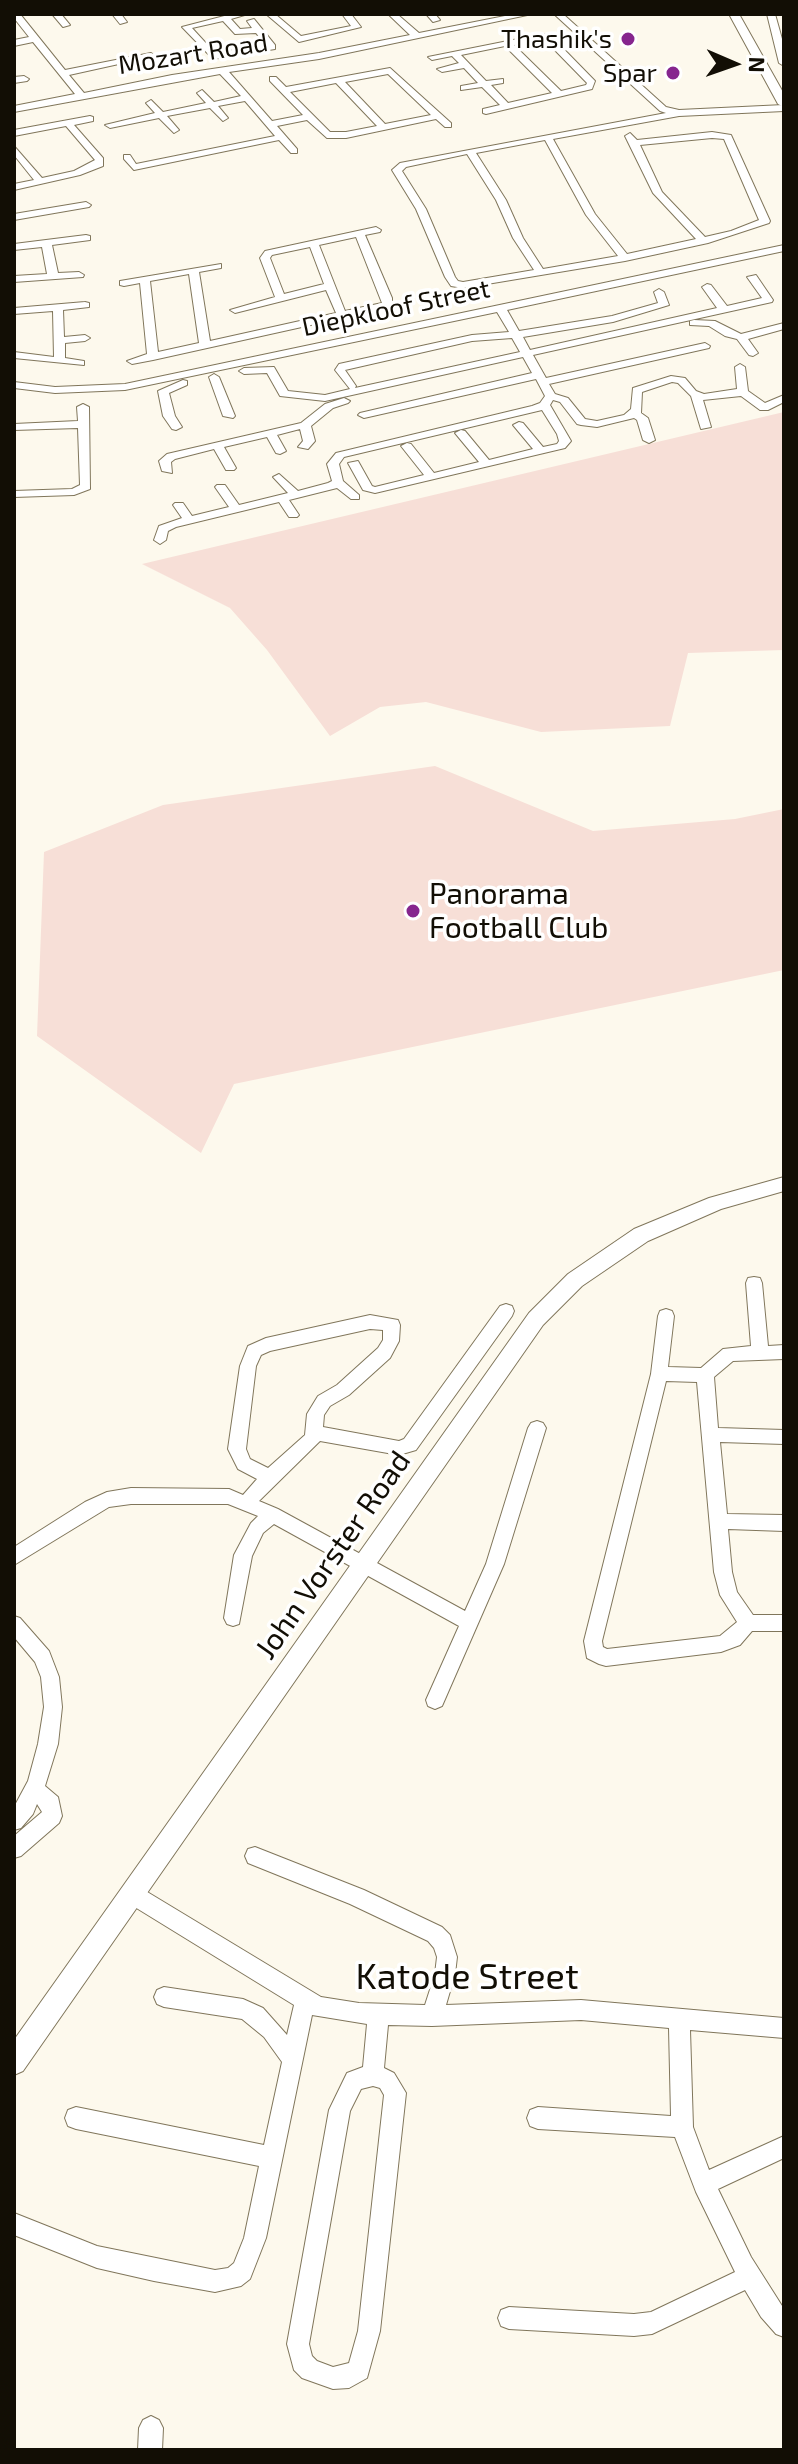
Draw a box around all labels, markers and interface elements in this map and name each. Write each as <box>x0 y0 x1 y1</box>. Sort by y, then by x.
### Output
place label: Thashik's <box>501 23 612 55</box>
north arrow <box>694 24 774 104</box>
street label: Mozart Road <box>116 27 270 81</box>
marker: Thashik's <box>619 30 637 48</box>
text: N <box>745 56 771 73</box>
place label: Spar <box>603 57 657 89</box>
marker: Spar <box>664 64 682 82</box>
street label: Diepkloof Street <box>299 273 493 343</box>
place label: Panorama Football Club <box>429 876 608 946</box>
marker: Panorama Football Club <box>404 902 422 920</box>
street label: John Vorster Road <box>248 1444 418 1666</box>
street label: Katode Street <box>355 1955 579 1999</box>

